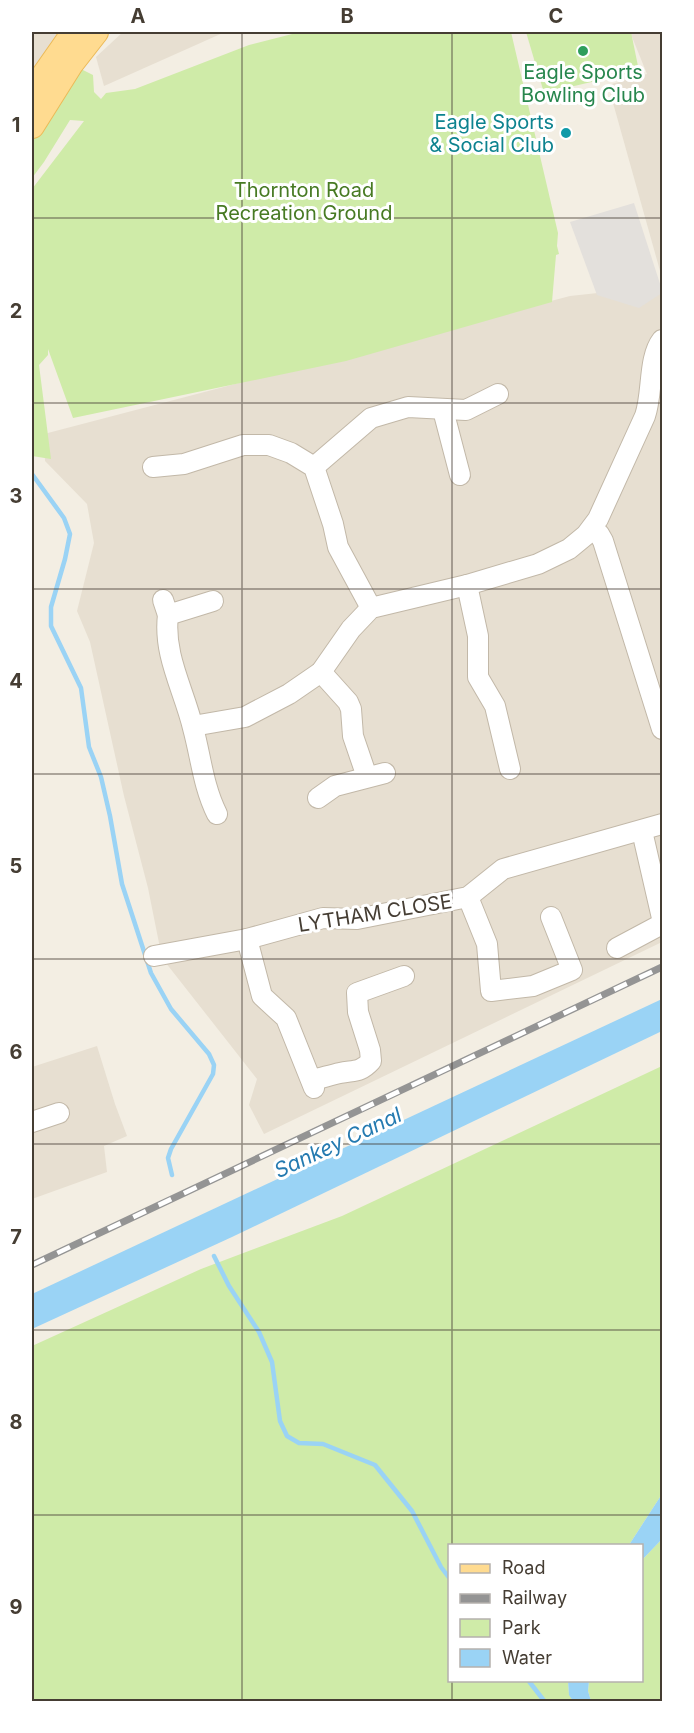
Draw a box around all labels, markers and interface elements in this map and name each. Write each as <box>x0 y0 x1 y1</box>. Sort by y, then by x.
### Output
text: A <box>131 4 146 28</box>
text: B <box>340 4 354 28</box>
text: C <box>549 4 563 28</box>
marker: Eagle Sports Bowling Club <box>576 44 590 58</box>
place label: Eagle Sports Bowling Club <box>521 60 645 107</box>
place label: Eagle Sports & Social Club <box>429 110 554 157</box>
text: 1 <box>12 113 20 137</box>
marker: Eagle Sports & Social Club <box>559 126 573 140</box>
park label: Thornton Road Recreation Ground <box>216 178 392 225</box>
text: 2 <box>10 299 22 323</box>
text: 3 <box>10 484 22 508</box>
text: 4 <box>9 669 23 693</box>
text: 5 <box>10 854 22 878</box>
street label: LYTHAM CLOSE <box>296 889 454 937</box>
text: 6 <box>10 1040 23 1064</box>
water label: Sankey Canal <box>270 1102 406 1183</box>
text: 7 <box>10 1225 22 1249</box>
text: 8 <box>9 1410 23 1434</box>
legend <box>448 1544 643 1682</box>
text: Road <box>502 1557 545 1578</box>
text: Railway <box>502 1587 567 1608</box>
text: 9 <box>10 1595 23 1619</box>
text: Park <box>502 1617 541 1638</box>
text: Water <box>502 1647 552 1668</box>

